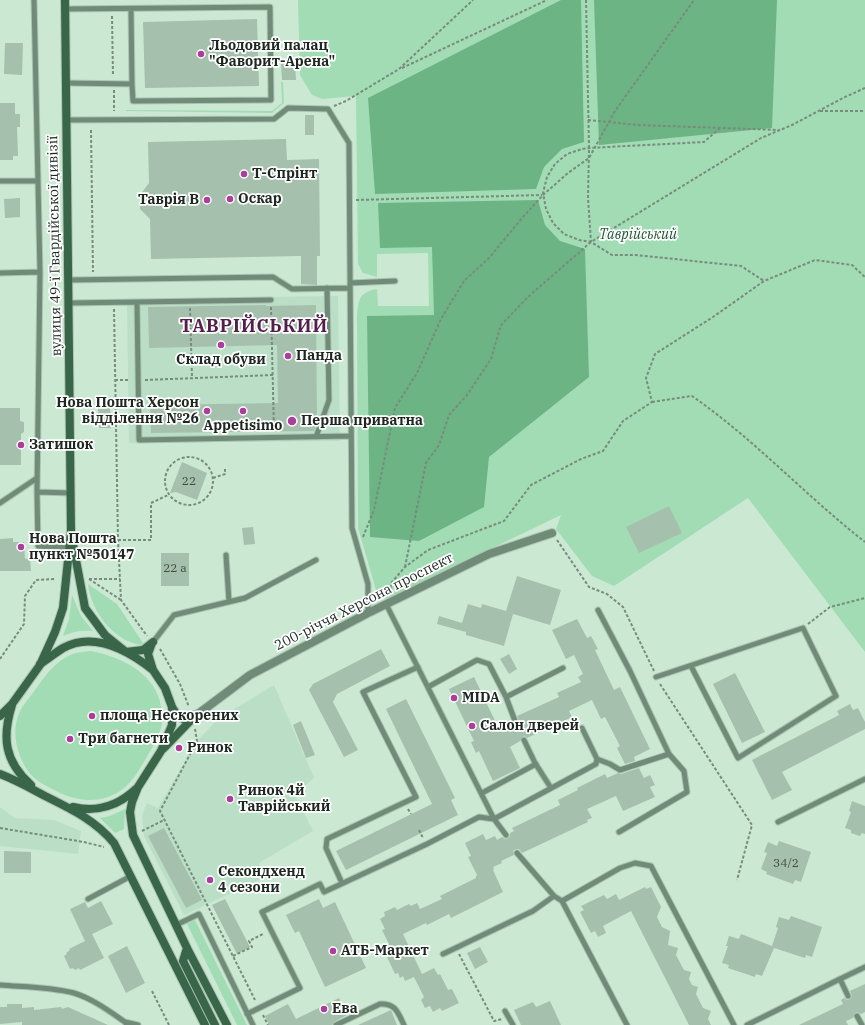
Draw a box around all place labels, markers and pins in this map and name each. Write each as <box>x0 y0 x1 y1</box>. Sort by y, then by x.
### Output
place label: Льодовий палац "Фаворит-Арена" <box>209 38 335 70</box>
marker: Льодовий палац "Фаворит-Арена" <box>196 49 206 59</box>
place label: Т-Спрінт <box>252 166 317 182</box>
marker: Т-Спрінт <box>239 169 249 179</box>
place label: Оскар <box>238 191 282 207</box>
place label: Таврія В <box>138 192 199 208</box>
marker: Оскар <box>225 194 235 204</box>
marker: Таврія В <box>202 195 212 205</box>
marker: Склад обуви <box>216 340 226 350</box>
place label: Панда <box>296 348 342 364</box>
marker: Панда <box>283 351 293 361</box>
place label: Склад обуви <box>176 352 266 368</box>
place label: Нова Пошта Херсон відділення №26 <box>56 395 199 428</box>
marker: Нова Пошта Херсон відділення №26 <box>202 406 212 416</box>
marker: Appetisimo <box>238 406 248 416</box>
place label: Перша приватна <box>301 413 423 429</box>
marker: Перша приватна <box>286 415 298 427</box>
place label: Appetisimo <box>204 418 282 434</box>
place label: Затишок <box>29 437 93 453</box>
marker: Затишок <box>16 440 26 450</box>
place label: Нова Пошта пункт №50147 <box>29 531 134 564</box>
marker: Нова Пошта пункт №50147 <box>16 542 26 552</box>
place label: MIDA <box>462 690 500 706</box>
marker: MIDA <box>449 693 459 703</box>
place label: площа Нескорених <box>100 708 239 724</box>
marker: площа Нескорених <box>87 711 97 721</box>
place label: Салон дверей <box>480 718 579 734</box>
marker: Салон дверей <box>467 721 477 731</box>
place label: Три багнети <box>78 731 168 747</box>
marker: Три багнети <box>65 734 75 744</box>
place label: Ринок <box>187 740 232 756</box>
marker: Ринок <box>174 743 184 753</box>
place label: Ринок 4й Таврійський <box>238 783 330 816</box>
marker: Ринок 4й Таврійський <box>225 794 235 804</box>
place label: Секондхенд 4 сезони <box>218 864 305 896</box>
marker: Секондхенд 4 сезони <box>205 875 215 885</box>
place label: АТБ-Маркет <box>341 943 429 959</box>
marker: АТБ-Маркет <box>328 946 338 956</box>
place label: Ева <box>332 1001 358 1017</box>
marker: Ева <box>319 1004 329 1014</box>

